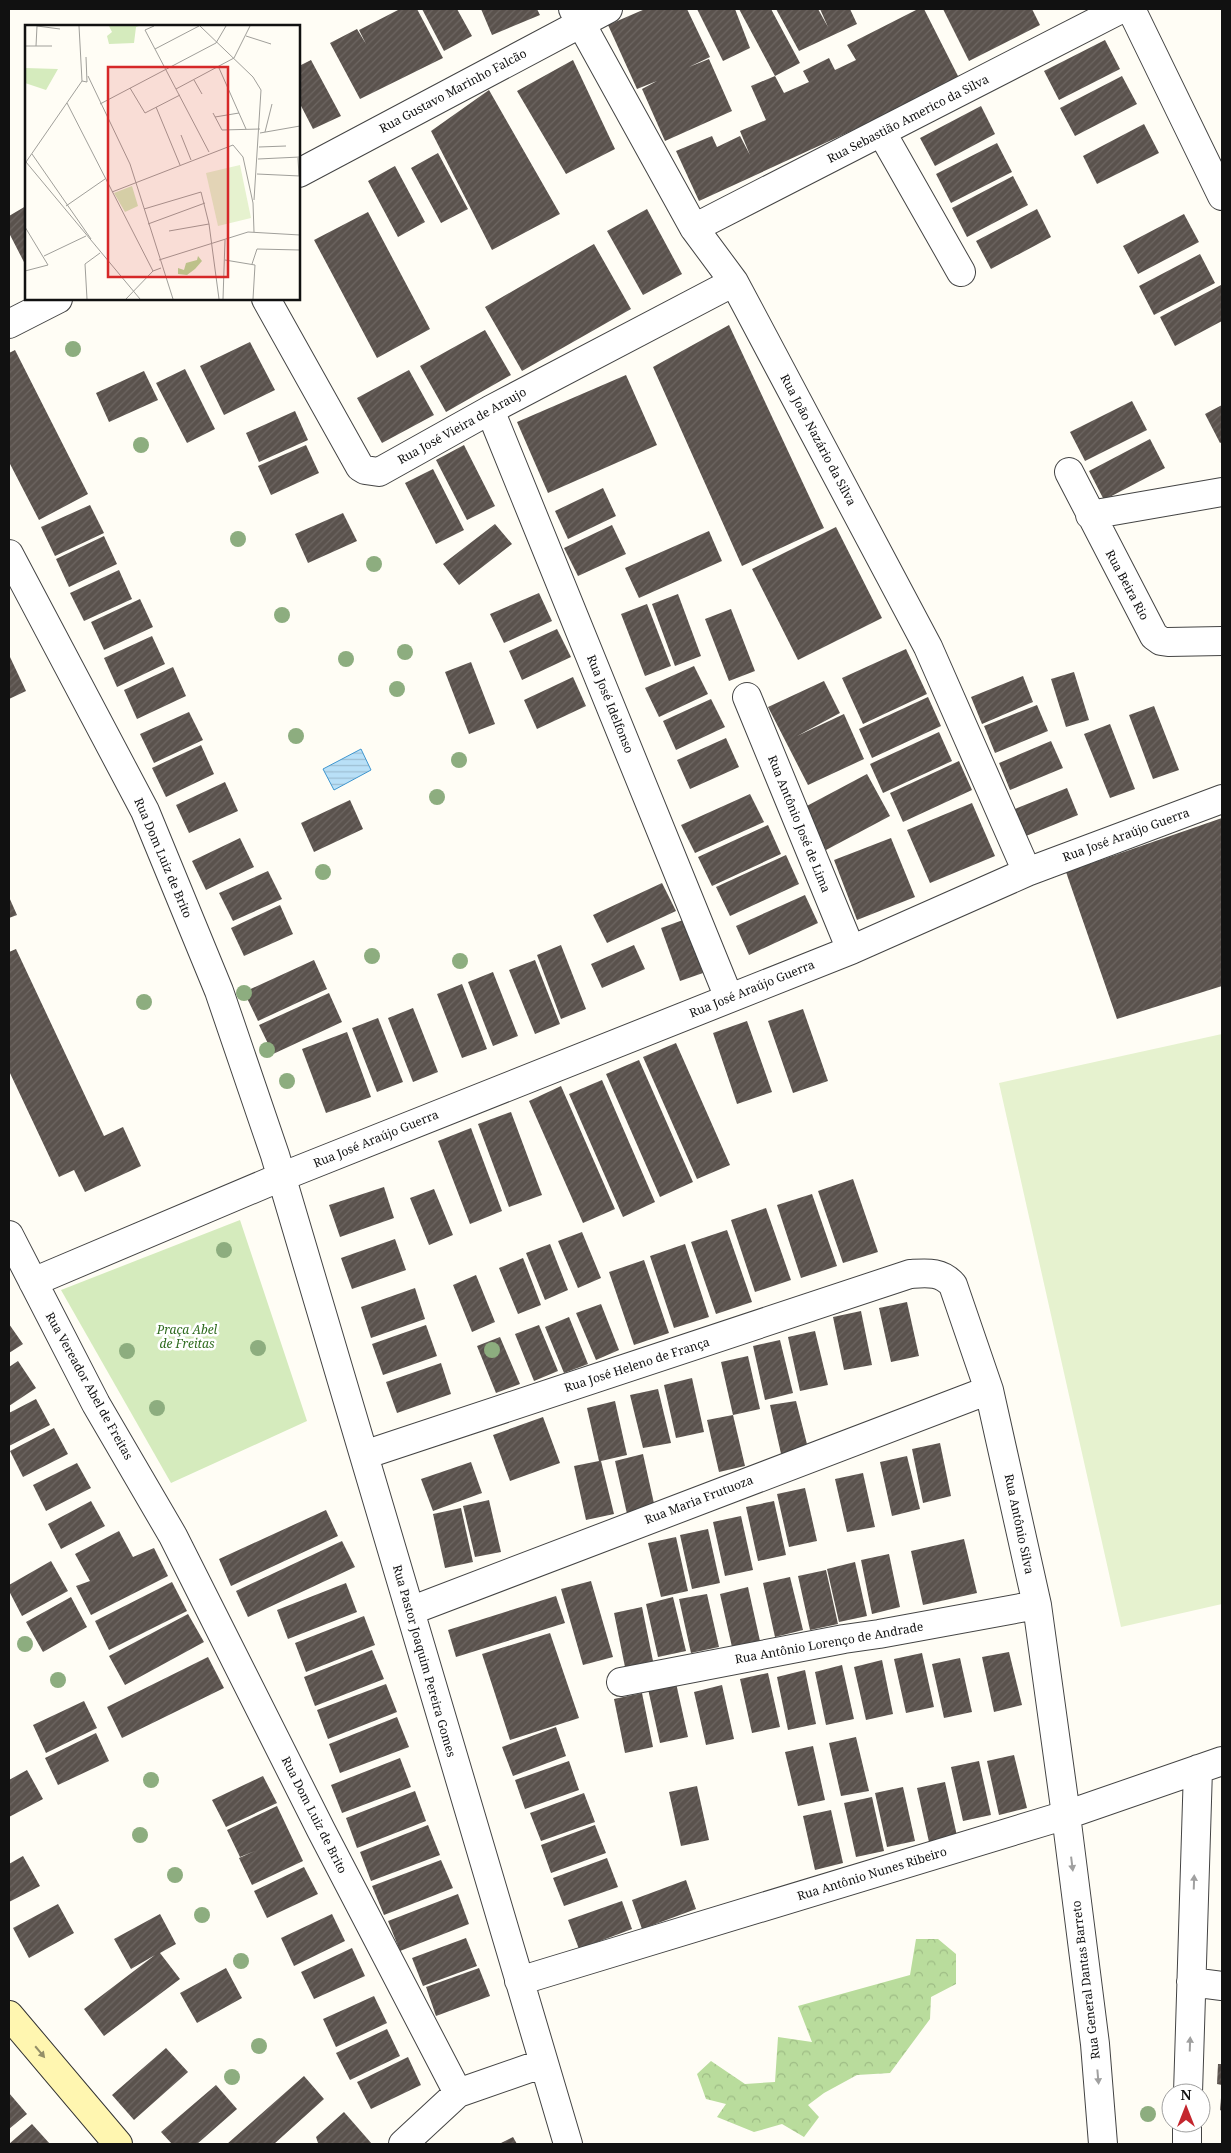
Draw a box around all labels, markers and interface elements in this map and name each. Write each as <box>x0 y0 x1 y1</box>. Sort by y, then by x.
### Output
inset map <box>25 25 300 300</box>
street label: Rua Gustavo Marinho Falcão <box>376 44 529 137</box>
street label: Rua Sebastião Americo da Silva <box>824 70 992 167</box>
street label: Rua João Nazário da Silva <box>776 371 861 509</box>
street label: Rua José Vieira de Araujo <box>394 383 529 468</box>
street label: Rua Beira Rio <box>1102 547 1153 623</box>
street label: Rua José Idelfonso <box>583 652 638 756</box>
street label: Rua Antônio José de Lima <box>764 753 835 895</box>
street label: Rua Dom Luiz de Brito <box>130 795 197 921</box>
street label: Rua José Araújo Guerra <box>1060 804 1192 865</box>
street label: Rua José Araújo Guerra <box>687 955 817 1021</box>
street label: Rua José Araújo Guerra <box>311 1105 441 1171</box>
street label: Rua Vereador Abel de Freitas <box>42 1309 137 1463</box>
park label: Praça Abel de Freitas <box>156 1321 218 1352</box>
street label: Rua José Heleno de França <box>562 1333 712 1396</box>
street label: Rua Maria Frutuoza <box>642 1471 756 1528</box>
street label: Rua Antônio Silva <box>1001 1472 1038 1576</box>
street label: Rua Pastor Joaquim Pereira Gomes <box>389 1563 460 1759</box>
street label: Rua Antônio Lorenço de Andrade <box>733 1618 924 1667</box>
street label: Rua Dom Luiz de Brito <box>278 1753 351 1876</box>
street label: Rua Antônio Nunes Ribeiro <box>795 1843 949 1904</box>
one-way arrow <box>1069 1856 1077 1872</box>
one-way arrow <box>1191 1874 1199 1890</box>
street label: Rua General Dantas Barreto <box>1067 1900 1104 2060</box>
one-way arrow <box>1186 2036 1194 2052</box>
one-way arrow <box>35 2045 46 2058</box>
one-way arrow <box>1094 2069 1102 2085</box>
north arrow <box>1161 2083 1211 2133</box>
text: N <box>1180 2085 1192 2104</box>

